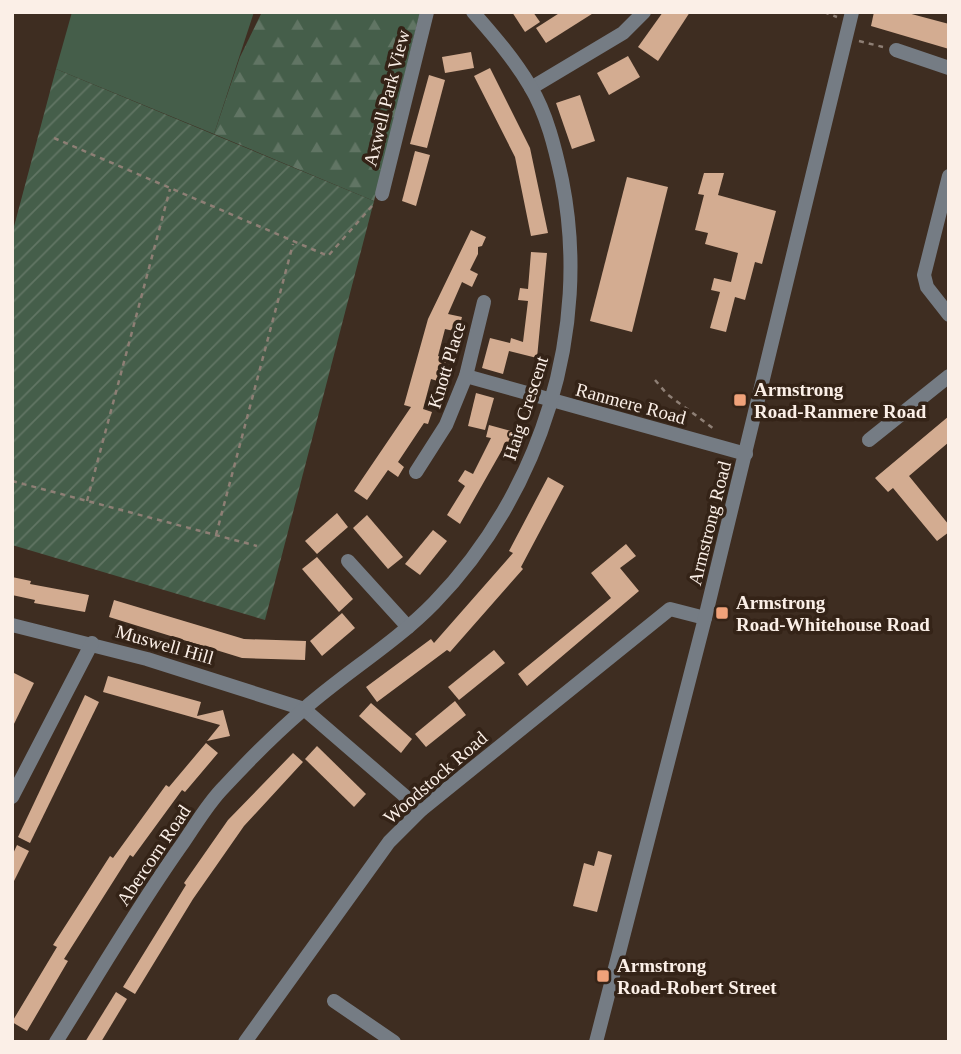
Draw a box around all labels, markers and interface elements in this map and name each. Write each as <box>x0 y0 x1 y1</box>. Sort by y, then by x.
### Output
street label: Axwell Park View <box>359 27 414 169</box>
street label: Knott Place <box>423 319 470 411</box>
street label: Haig Crescent <box>499 353 552 463</box>
street label: Ranmere Road <box>573 379 689 428</box>
place label: Armstrong Road-Ranmere Road <box>754 379 927 422</box>
marker: Armstrong Road-Ranmere Road <box>732 392 748 408</box>
street label: Armstrong Road <box>684 458 735 587</box>
place label: Armstrong Road-Whitehouse Road <box>736 592 930 635</box>
marker: Armstrong Road-Whitehouse Road <box>714 605 730 621</box>
street label: Muswell Hill <box>114 620 216 668</box>
street label: Woodstock Road <box>379 727 492 828</box>
street label: Abercorn Road <box>112 801 195 909</box>
place label: Armstrong Road-Robert Street <box>617 955 777 998</box>
marker: Armstrong Road-Robert Street <box>595 968 611 984</box>

